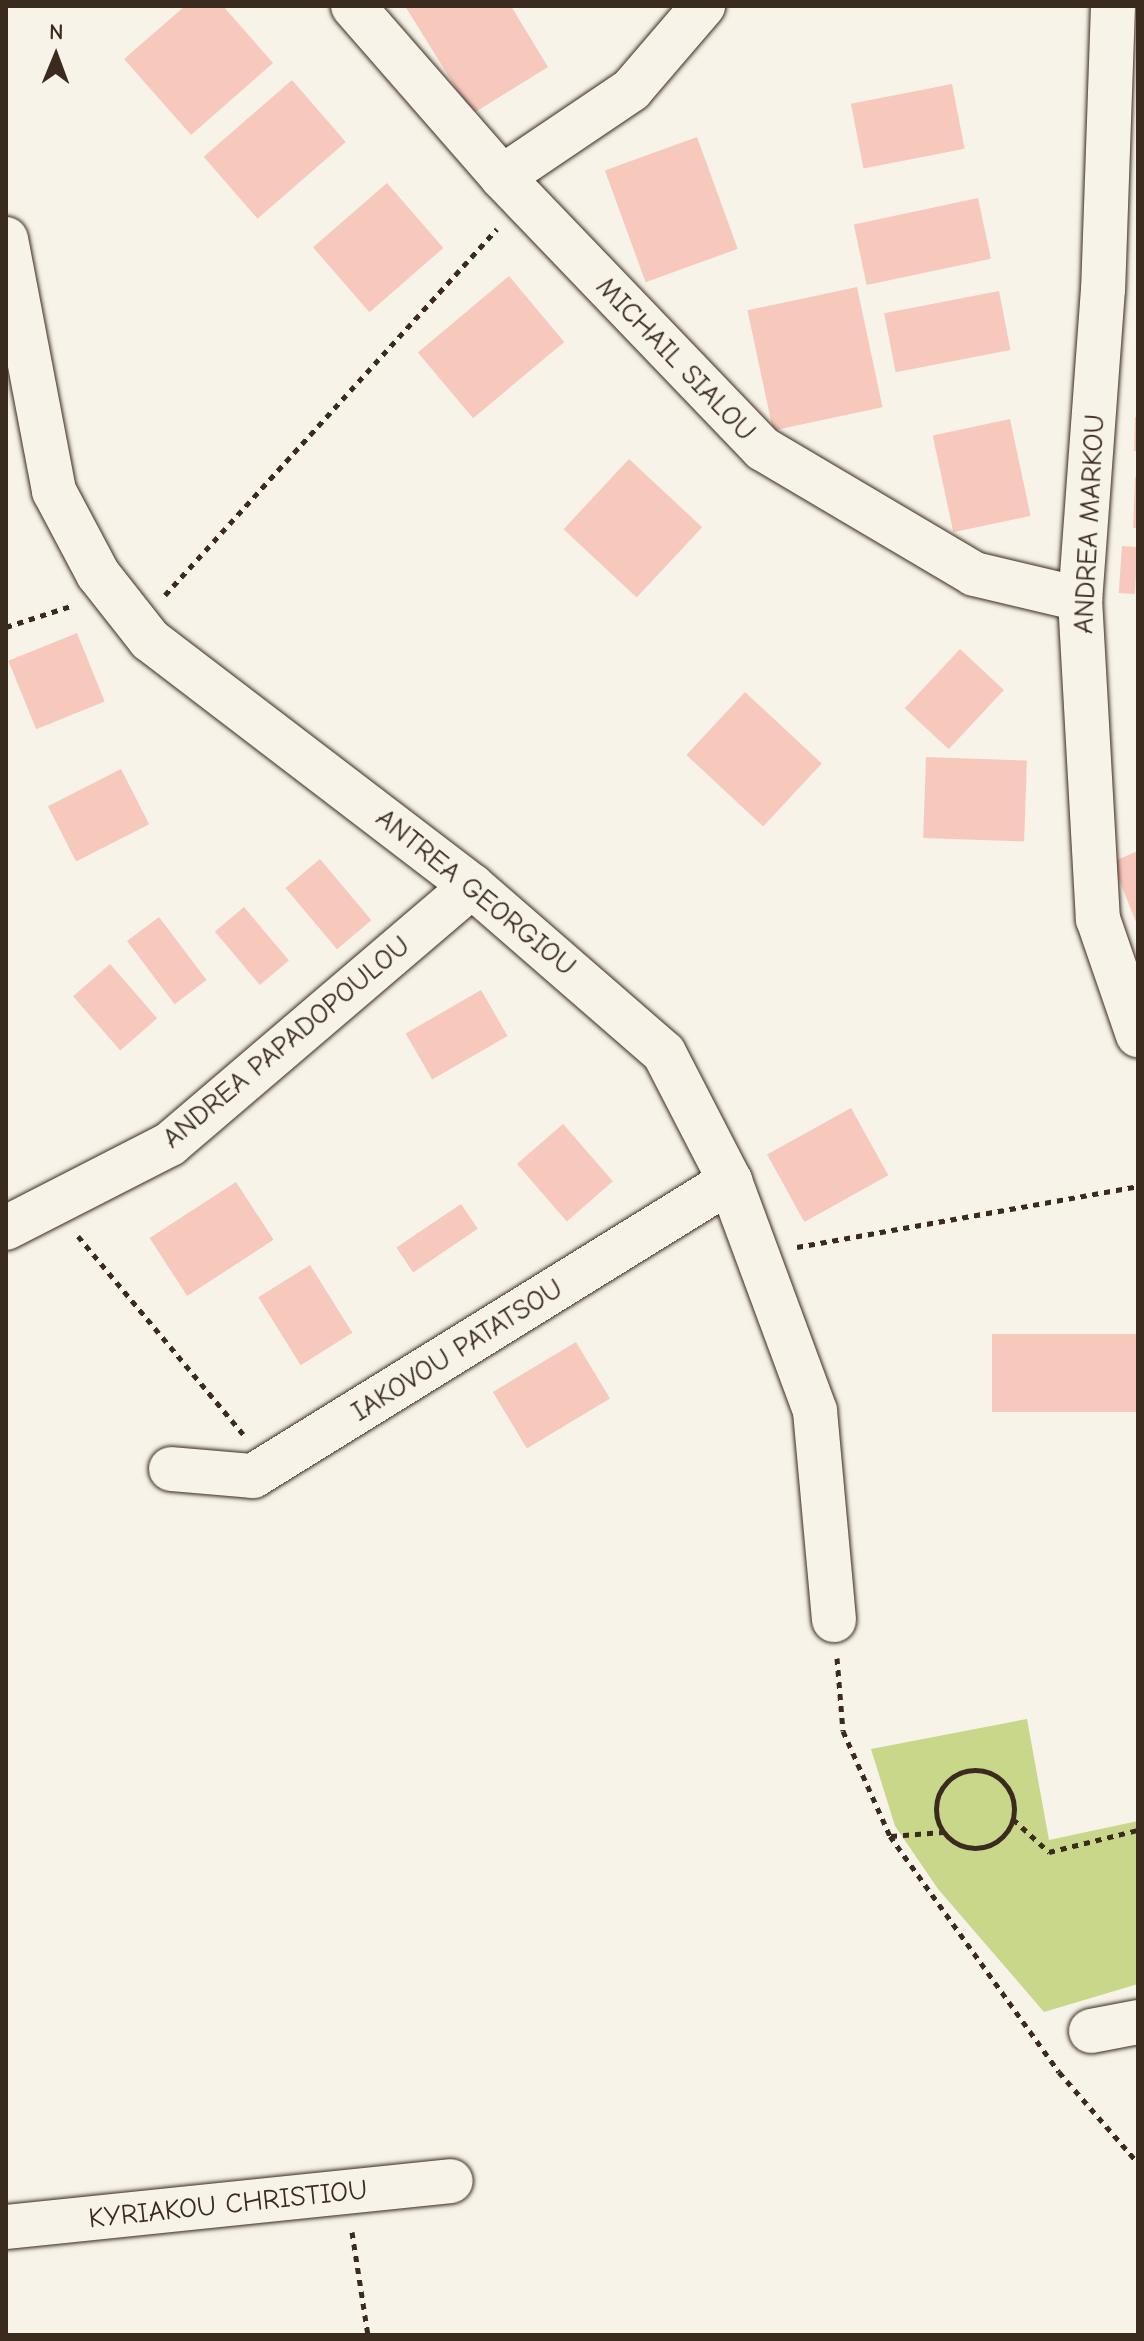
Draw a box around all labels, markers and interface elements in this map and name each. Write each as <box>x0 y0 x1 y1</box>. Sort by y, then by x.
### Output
north arrow <box>16 16 96 96</box>
text: N <box>49 19 64 45</box>
street label: MICHAIL SIALOU <box>589 270 763 448</box>
street label: ANDREA MARKOU <box>1066 413 1112 635</box>
street label: ANTREA GEORGIOU <box>369 801 583 983</box>
street label: ANDREA PAPADOPOULOU <box>156 929 416 1155</box>
street label: IAKOVOU PATATSOU <box>345 1272 569 1428</box>
street label: KYRIAKOU CHRISTIOU <box>87 2173 369 2235</box>

